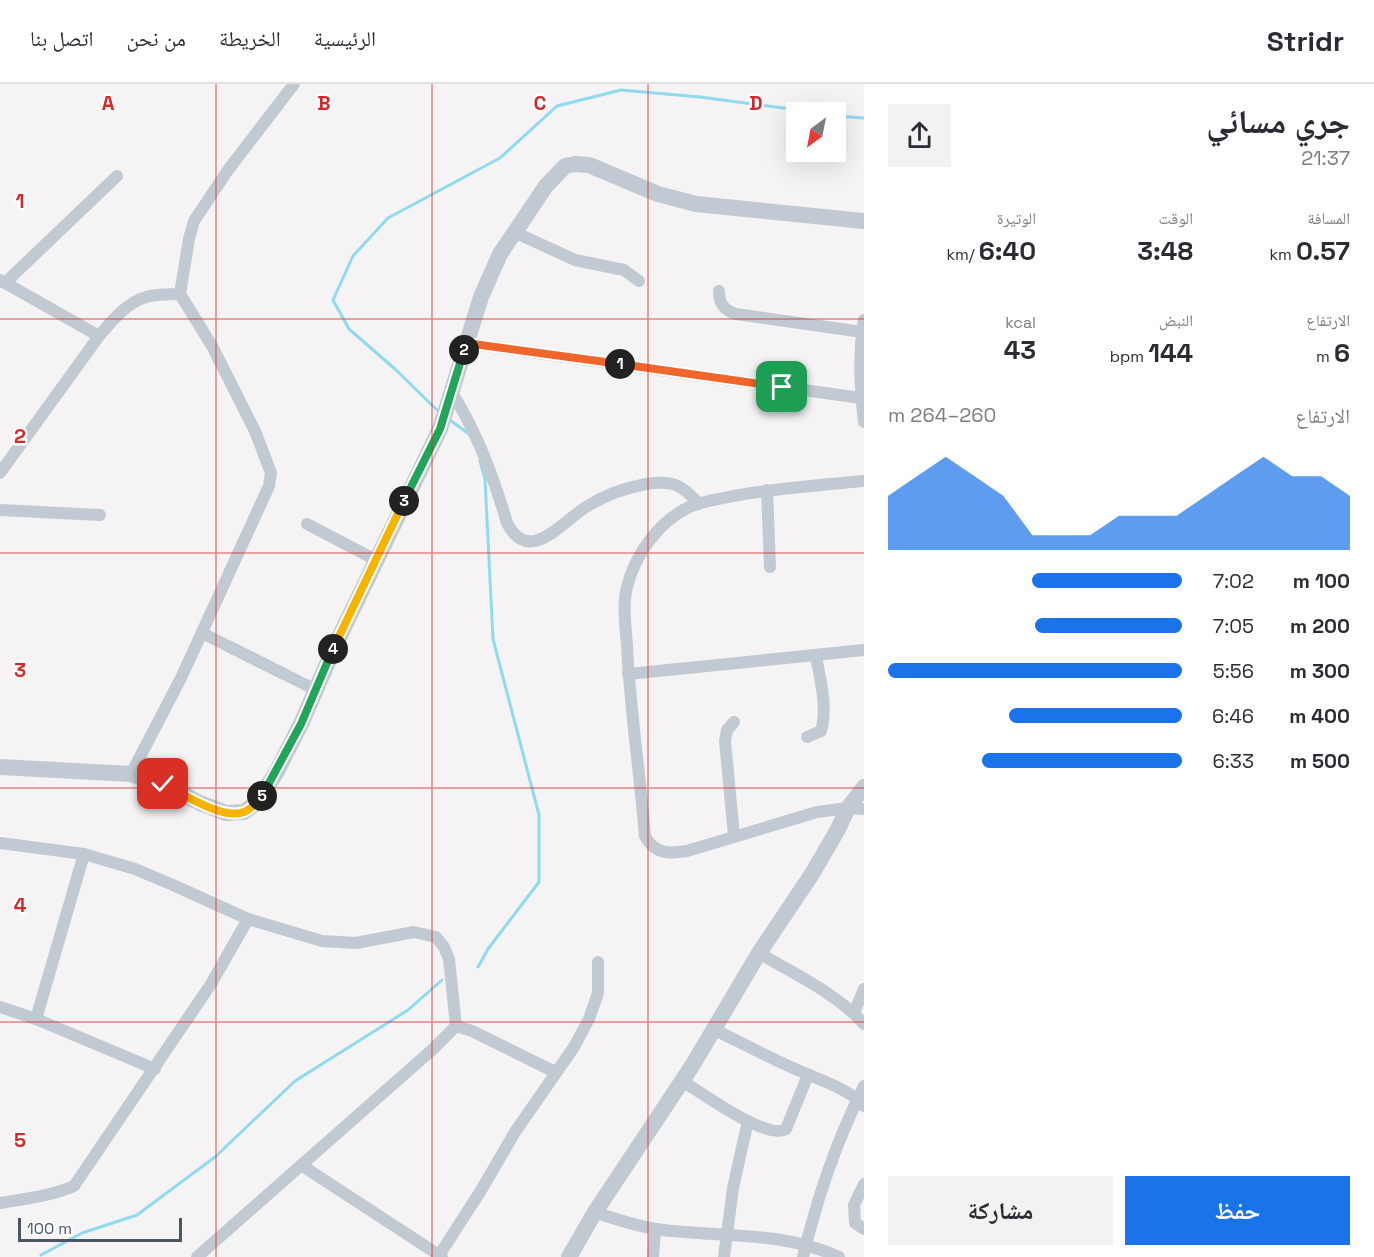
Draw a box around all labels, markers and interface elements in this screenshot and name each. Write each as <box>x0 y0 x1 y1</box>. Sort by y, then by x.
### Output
text: Stridr <box>1267 23 1344 59</box>
text: اتصل بنا <box>30 25 94 52</box>
text: من نحن <box>127 25 186 52</box>
text: الخريطة <box>219 25 281 52</box>
text: الرئيسية <box>314 25 376 52</box>
text: A <box>102 90 115 116</box>
text: B <box>317 90 331 116</box>
text: C <box>534 90 547 116</box>
text: D <box>749 90 763 116</box>
text: جري مسائي <box>1206 101 1350 143</box>
north arrow <box>786 102 846 162</box>
map controls <box>786 102 846 162</box>
button: share <box>888 104 951 167</box>
text: 21:37 <box>1301 145 1350 171</box>
text: 1 <box>15 188 25 214</box>
text: الوتيرة <box>997 208 1036 229</box>
text: الوقت <box>1159 208 1193 229</box>
text: المسافة <box>1308 208 1350 229</box>
text: 6:40 <box>979 234 1036 268</box>
text: 3:48 <box>1137 234 1193 268</box>
text: 0.57 <box>1296 234 1350 268</box>
text: /km <box>946 244 979 265</box>
text: km <box>1270 244 1296 265</box>
text: النبض <box>1159 310 1193 331</box>
text: الارتفاع <box>1306 310 1350 331</box>
text: kcal <box>1005 312 1036 333</box>
text: 43 <box>1004 333 1036 367</box>
pin: 2 <box>449 335 479 365</box>
text: 144 <box>1148 336 1193 370</box>
text: 6 <box>1334 336 1350 370</box>
text: 2 <box>459 339 469 360</box>
text: bpm <box>1110 346 1148 367</box>
text: m <box>1316 346 1334 367</box>
pin: 1 <box>605 349 635 379</box>
text: 1 <box>616 353 624 374</box>
pin <box>756 361 807 412</box>
icon: arrive <box>765 370 798 403</box>
text: 260–264 m <box>888 402 996 428</box>
text: الارتفاع <box>1295 403 1350 429</box>
text: 2 <box>14 423 26 449</box>
pin: 3 <box>389 486 419 516</box>
text: 3 <box>399 490 409 511</box>
text: 7:02 <box>1213 568 1254 594</box>
text: 100 m <box>1293 568 1350 594</box>
text: 7:05 <box>1213 613 1254 639</box>
text: 200 m <box>1290 613 1350 639</box>
pin: 4 <box>318 634 348 664</box>
text: 4 <box>328 638 338 659</box>
text: 3 <box>14 657 26 683</box>
text: 5:56 <box>1213 658 1254 684</box>
text: 300 m <box>1290 658 1350 684</box>
text: 6:46 <box>1212 703 1254 729</box>
text: 400 m <box>1289 703 1350 729</box>
text: 6:33 <box>1213 748 1254 774</box>
text: 500 m <box>1290 748 1350 774</box>
pin <box>137 758 188 809</box>
icon: check <box>146 767 179 800</box>
pin: 5 <box>247 781 277 811</box>
text: 5 <box>257 785 267 806</box>
text: 4 <box>14 892 27 918</box>
text: 5 <box>14 1127 26 1153</box>
button: مشاركة <box>888 1176 1113 1245</box>
button: حفظ <box>1125 1176 1350 1245</box>
scale bar <box>18 1215 182 1242</box>
text: 100 m <box>27 1218 72 1239</box>

